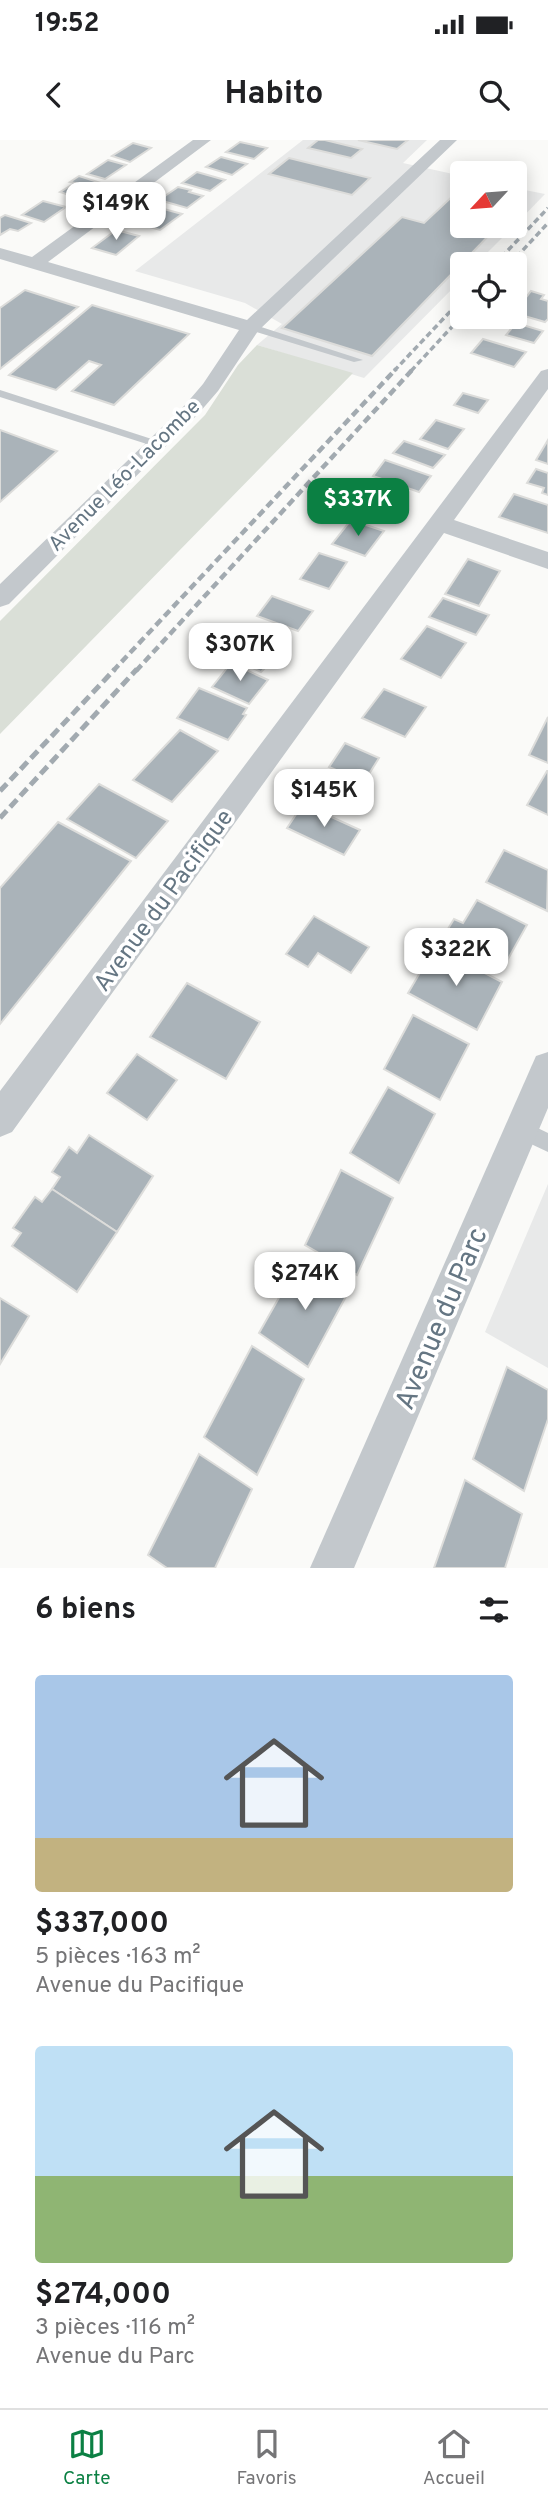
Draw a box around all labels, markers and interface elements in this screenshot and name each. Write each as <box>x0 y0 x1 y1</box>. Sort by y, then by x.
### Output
text: 19:52 <box>35 8 100 41</box>
text: Habito <box>225 75 324 115</box>
icon: back <box>35 76 73 114</box>
icon: search <box>475 76 513 114</box>
north arrow <box>450 161 527 238</box>
map controls <box>450 161 527 329</box>
pin: $149K <box>67 182 165 242</box>
text: $149K <box>82 190 150 219</box>
button: locate <box>450 252 527 329</box>
street label: Avenue Léo-Lacombe <box>43 394 207 558</box>
pin: $337K <box>309 478 407 538</box>
text: $337K <box>323 486 393 515</box>
pin: $307K <box>191 624 289 683</box>
text: $307K <box>205 631 275 660</box>
pin: $145K <box>275 770 373 829</box>
text: $145K <box>290 777 358 806</box>
street label: Avenue du Pacifique <box>88 804 241 998</box>
pin: $322K <box>407 928 505 988</box>
text: $322K <box>420 936 492 965</box>
street label: Avenue du Parc <box>388 1223 497 1416</box>
pin: $274K <box>256 1252 354 1312</box>
text: $274K <box>270 1260 340 1289</box>
icon: filters <box>475 1591 513 1629</box>
text: 6 biens <box>35 1592 136 1629</box>
icon: home <box>211 1720 337 1846</box>
text: $337,000 <box>35 1906 169 1943</box>
text: 5 pièces · 163 m² <box>35 1943 201 1972</box>
text: Avenue du Pacifique <box>35 1972 244 2001</box>
icon: home <box>211 2091 337 2217</box>
text: $274,000 <box>35 2277 171 2314</box>
text: 3 pièces · 116 m² <box>35 2314 195 2343</box>
text: Avenue du Parc <box>35 2343 195 2372</box>
tab: Carte <box>63 2425 110 2491</box>
tab: Favoris <box>236 2425 297 2491</box>
tab: Accueil <box>423 2425 485 2491</box>

